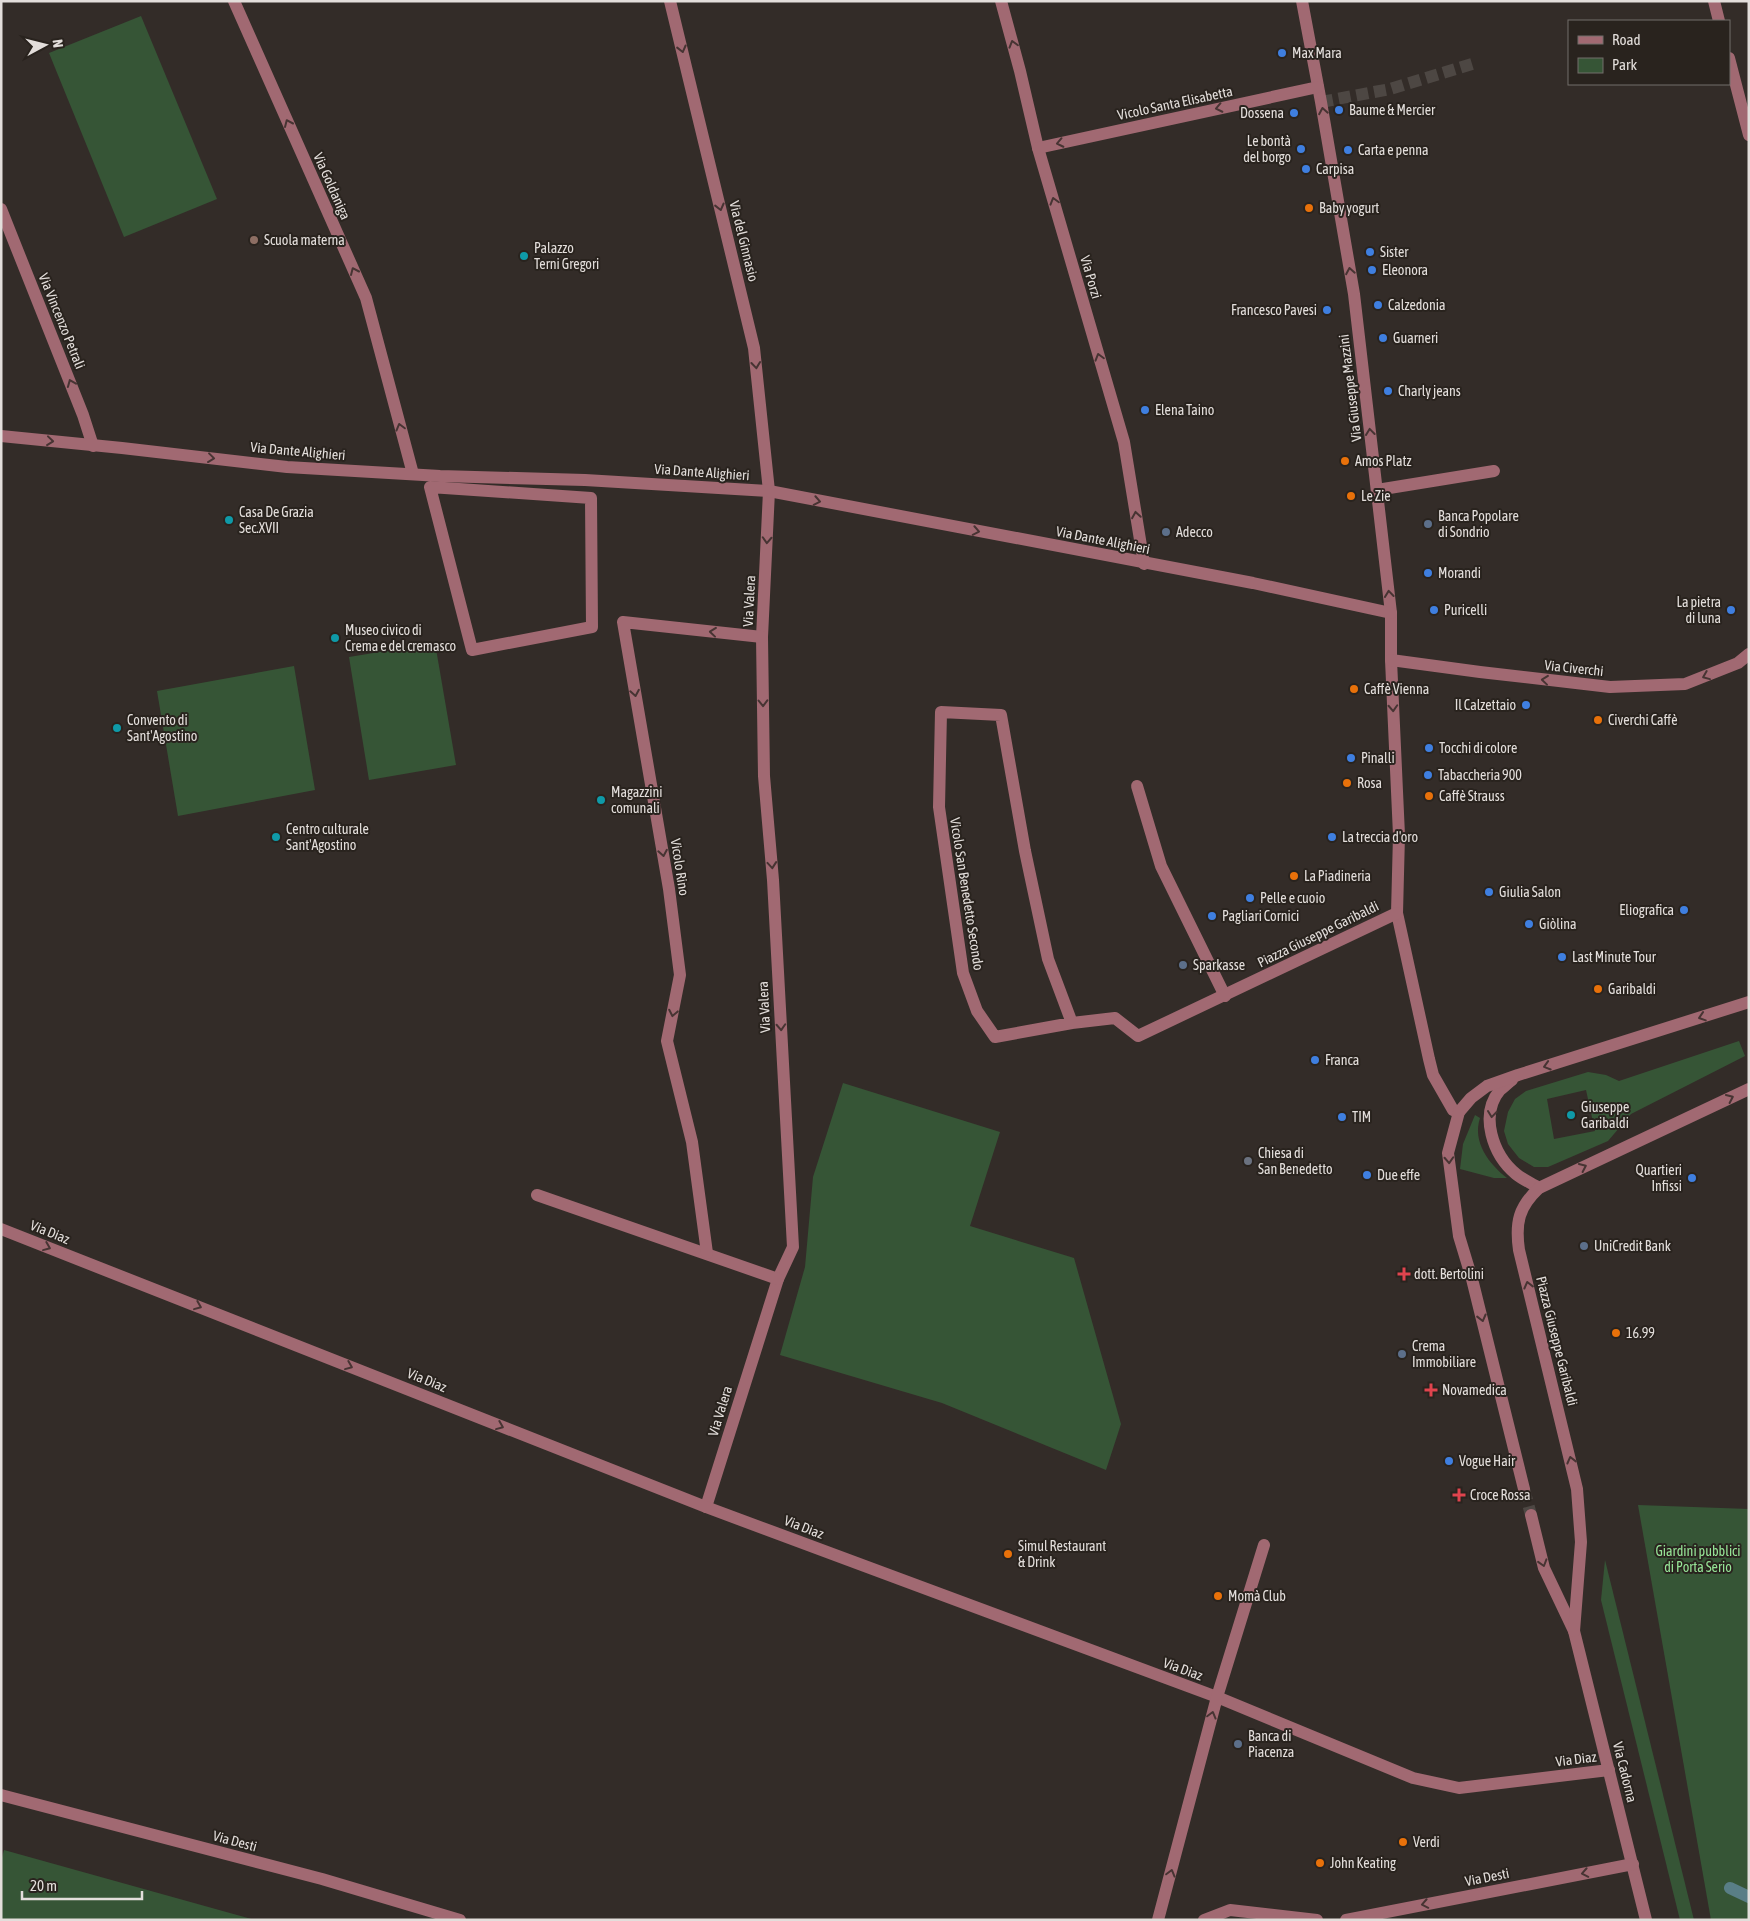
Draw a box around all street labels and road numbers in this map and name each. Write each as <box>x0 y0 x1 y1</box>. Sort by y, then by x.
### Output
street label: Vicolo Santa Elisabetta <box>1116 83 1234 123</box>
street label: Via Goldaniga <box>310 150 354 222</box>
street label: Via del Ginnasio <box>726 199 762 283</box>
street label: Via Porzi <box>1077 254 1105 300</box>
street label: Via Vincenzo Petrali <box>36 271 88 371</box>
street label: Via Giuseppe Mazzini <box>1335 333 1365 443</box>
street label: Via Dante Alighieri <box>250 439 346 463</box>
street label: Via Dante Alighieri <box>654 461 750 483</box>
street label: Via Dante Alighieri <box>1055 523 1151 557</box>
street label: Via Valera <box>740 575 758 627</box>
street label: Via Civerchi <box>1544 657 1604 679</box>
street label: Vicolo San Benedetto Secondo <box>947 816 987 972</box>
street label: Vicolo Rino <box>668 837 692 897</box>
street label: Piazza Giuseppe Garibaldi <box>1255 898 1381 970</box>
street label: Via Valera <box>755 981 773 1033</box>
street label: Via Diaz <box>28 1217 72 1247</box>
street label: Piazza Giuseppe Garibaldi <box>1533 1275 1581 1407</box>
street label: Via Diaz <box>405 1365 449 1395</box>
street label: Via Valera <box>705 1384 735 1438</box>
street label: Via Diaz <box>782 1512 826 1542</box>
street label: Via Diaz <box>1161 1654 1205 1684</box>
street label: Via Cadorna <box>1610 1740 1640 1804</box>
street label: Via Diaz <box>1555 1749 1597 1769</box>
street label: Via Desti <box>211 1827 259 1855</box>
street label: Via Desti <box>1463 1865 1511 1889</box>

